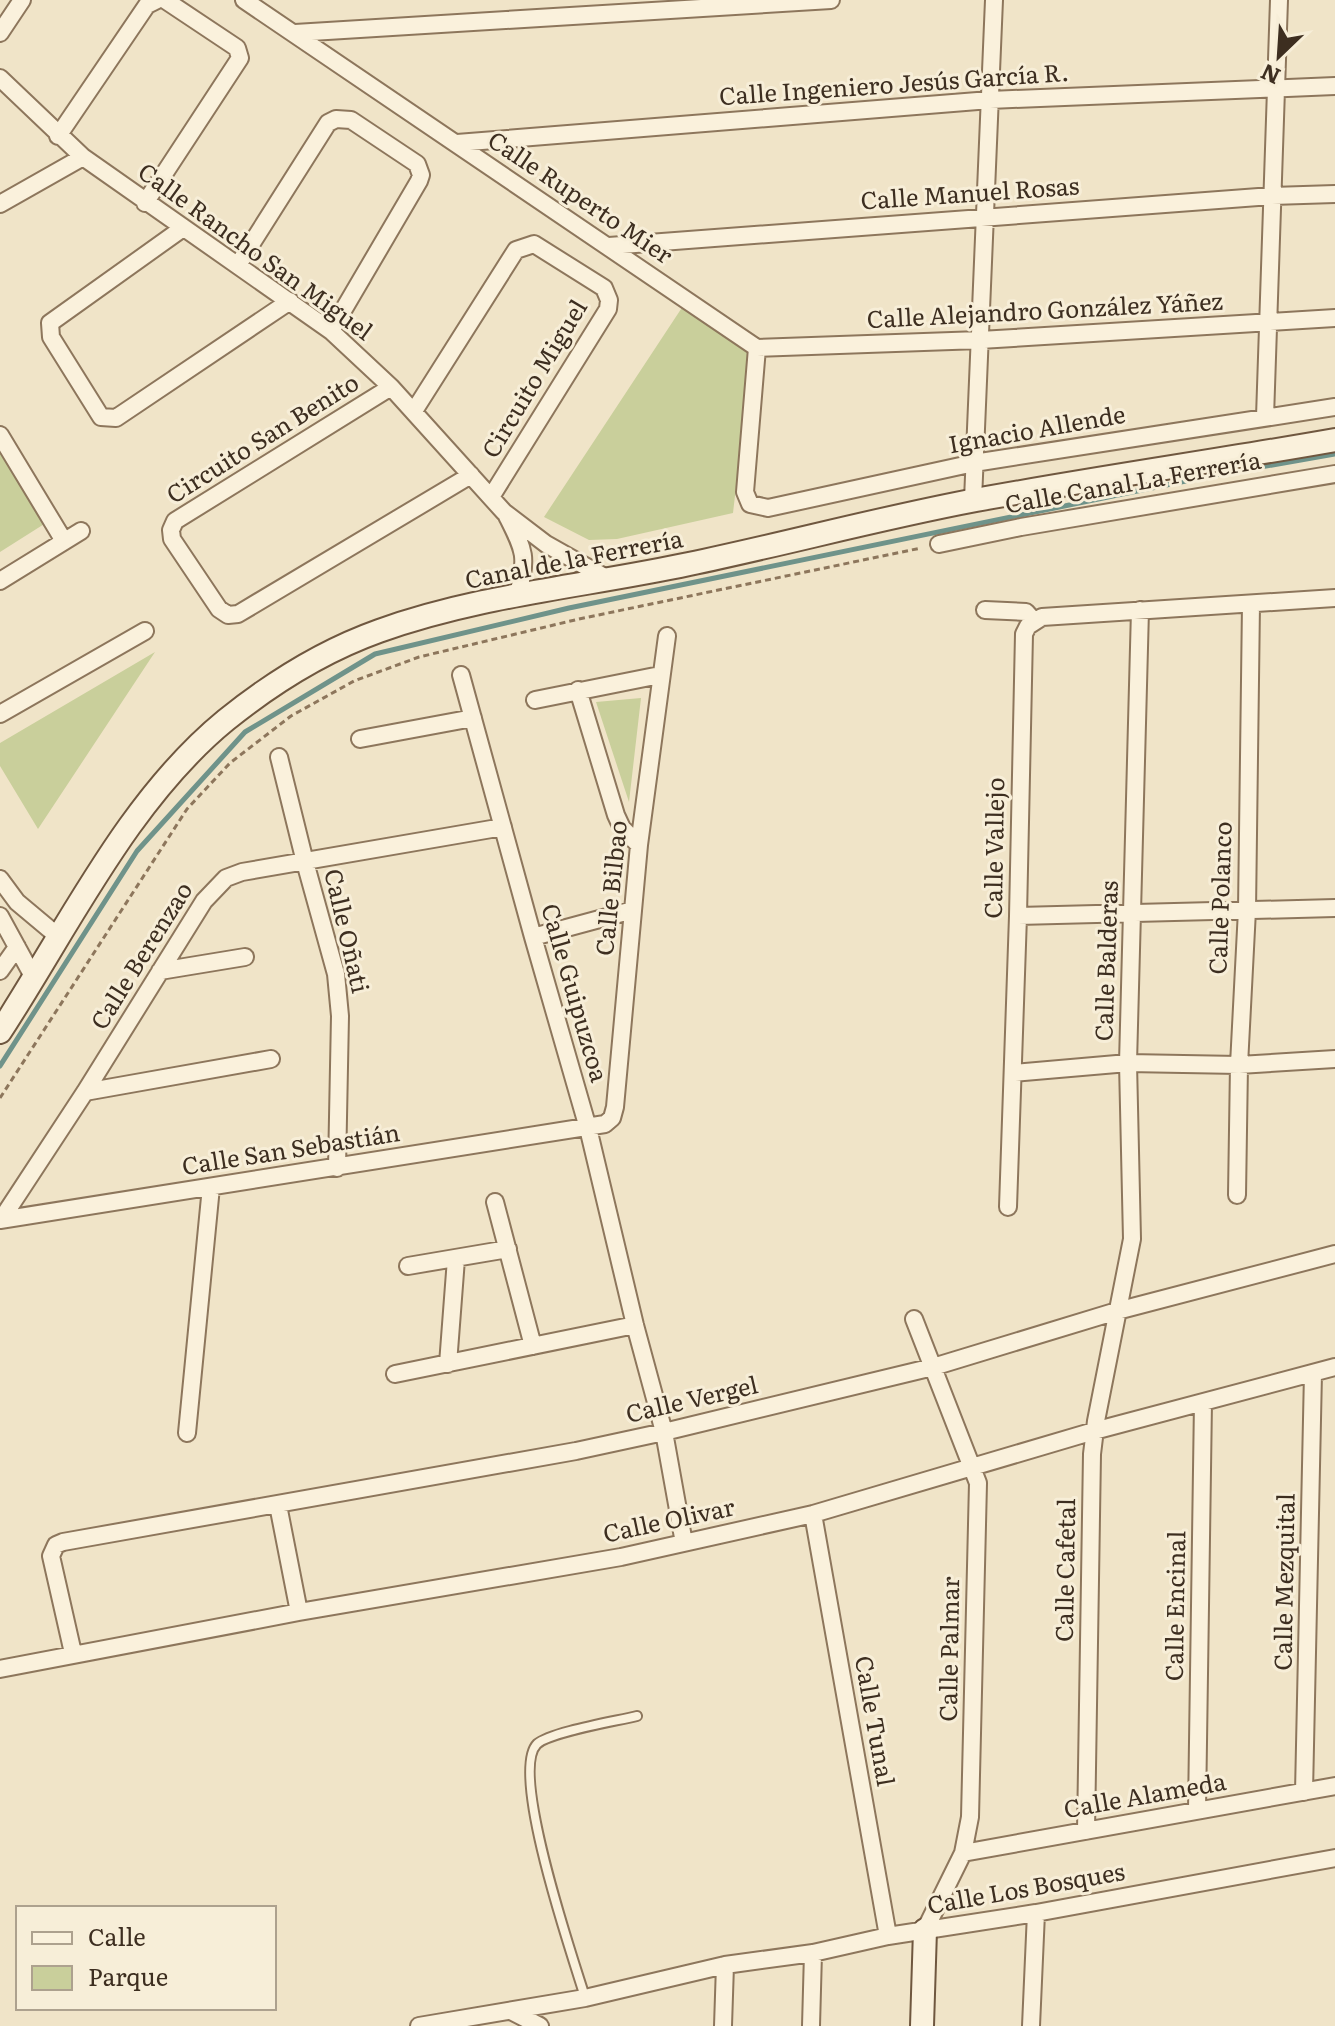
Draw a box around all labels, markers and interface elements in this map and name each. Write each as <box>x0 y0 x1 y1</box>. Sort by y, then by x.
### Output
north arrow <box>1239 16 1319 96</box>
street label: Calle Ingeniero Jesús García R. <box>718 53 1070 112</box>
text: N <box>1255 57 1285 94</box>
street label: Calle Ruperto Mier <box>482 121 681 271</box>
street label: Calle Rancho San Miguel <box>132 153 381 347</box>
street label: Calle Manuel Rosas <box>859 166 1080 217</box>
street label: Calle Alejandro González Yáñez <box>866 282 1224 335</box>
street label: Circuito Miguel <box>472 292 594 464</box>
street label: Circuito San Benito <box>159 363 365 510</box>
street label: Ignacio Allende <box>945 395 1128 460</box>
street label: Calle Canal La Ferrería <box>1002 441 1263 520</box>
street label: Canal de la Ferrería <box>462 519 686 596</box>
street label: Calle Vallejo <box>974 777 1011 919</box>
street label: Calle Bilbao <box>585 818 634 957</box>
street label: Calle Polanco <box>1198 821 1239 975</box>
street label: Calle Oñati <box>317 865 380 996</box>
street label: Calle Berenzao <box>80 874 199 1035</box>
street label: Calle Balderas <box>1084 880 1125 1042</box>
street label: Calle Guipuzcoa <box>534 899 619 1086</box>
street label: Calle San Sebastián <box>179 1113 402 1182</box>
street label: Calle Vergel <box>622 1365 761 1430</box>
street label: Calle Olivar <box>599 1487 738 1550</box>
street label: Calle Mezquital <box>1263 1493 1302 1671</box>
street label: Calle Cafetal <box>1045 1498 1082 1642</box>
street label: Calle Encinal <box>1155 1530 1192 1681</box>
street label: Calle Palmar <box>929 1575 966 1722</box>
street label: Calle Tunal <box>848 1653 905 1789</box>
street label: Calle Alameda <box>1061 1762 1228 1825</box>
street label: Calle Los Bosques <box>924 1852 1127 1921</box>
legend <box>16 1906 276 2010</box>
text: Calle <box>88 1918 146 1953</box>
text: Parque <box>88 1958 168 1993</box>

